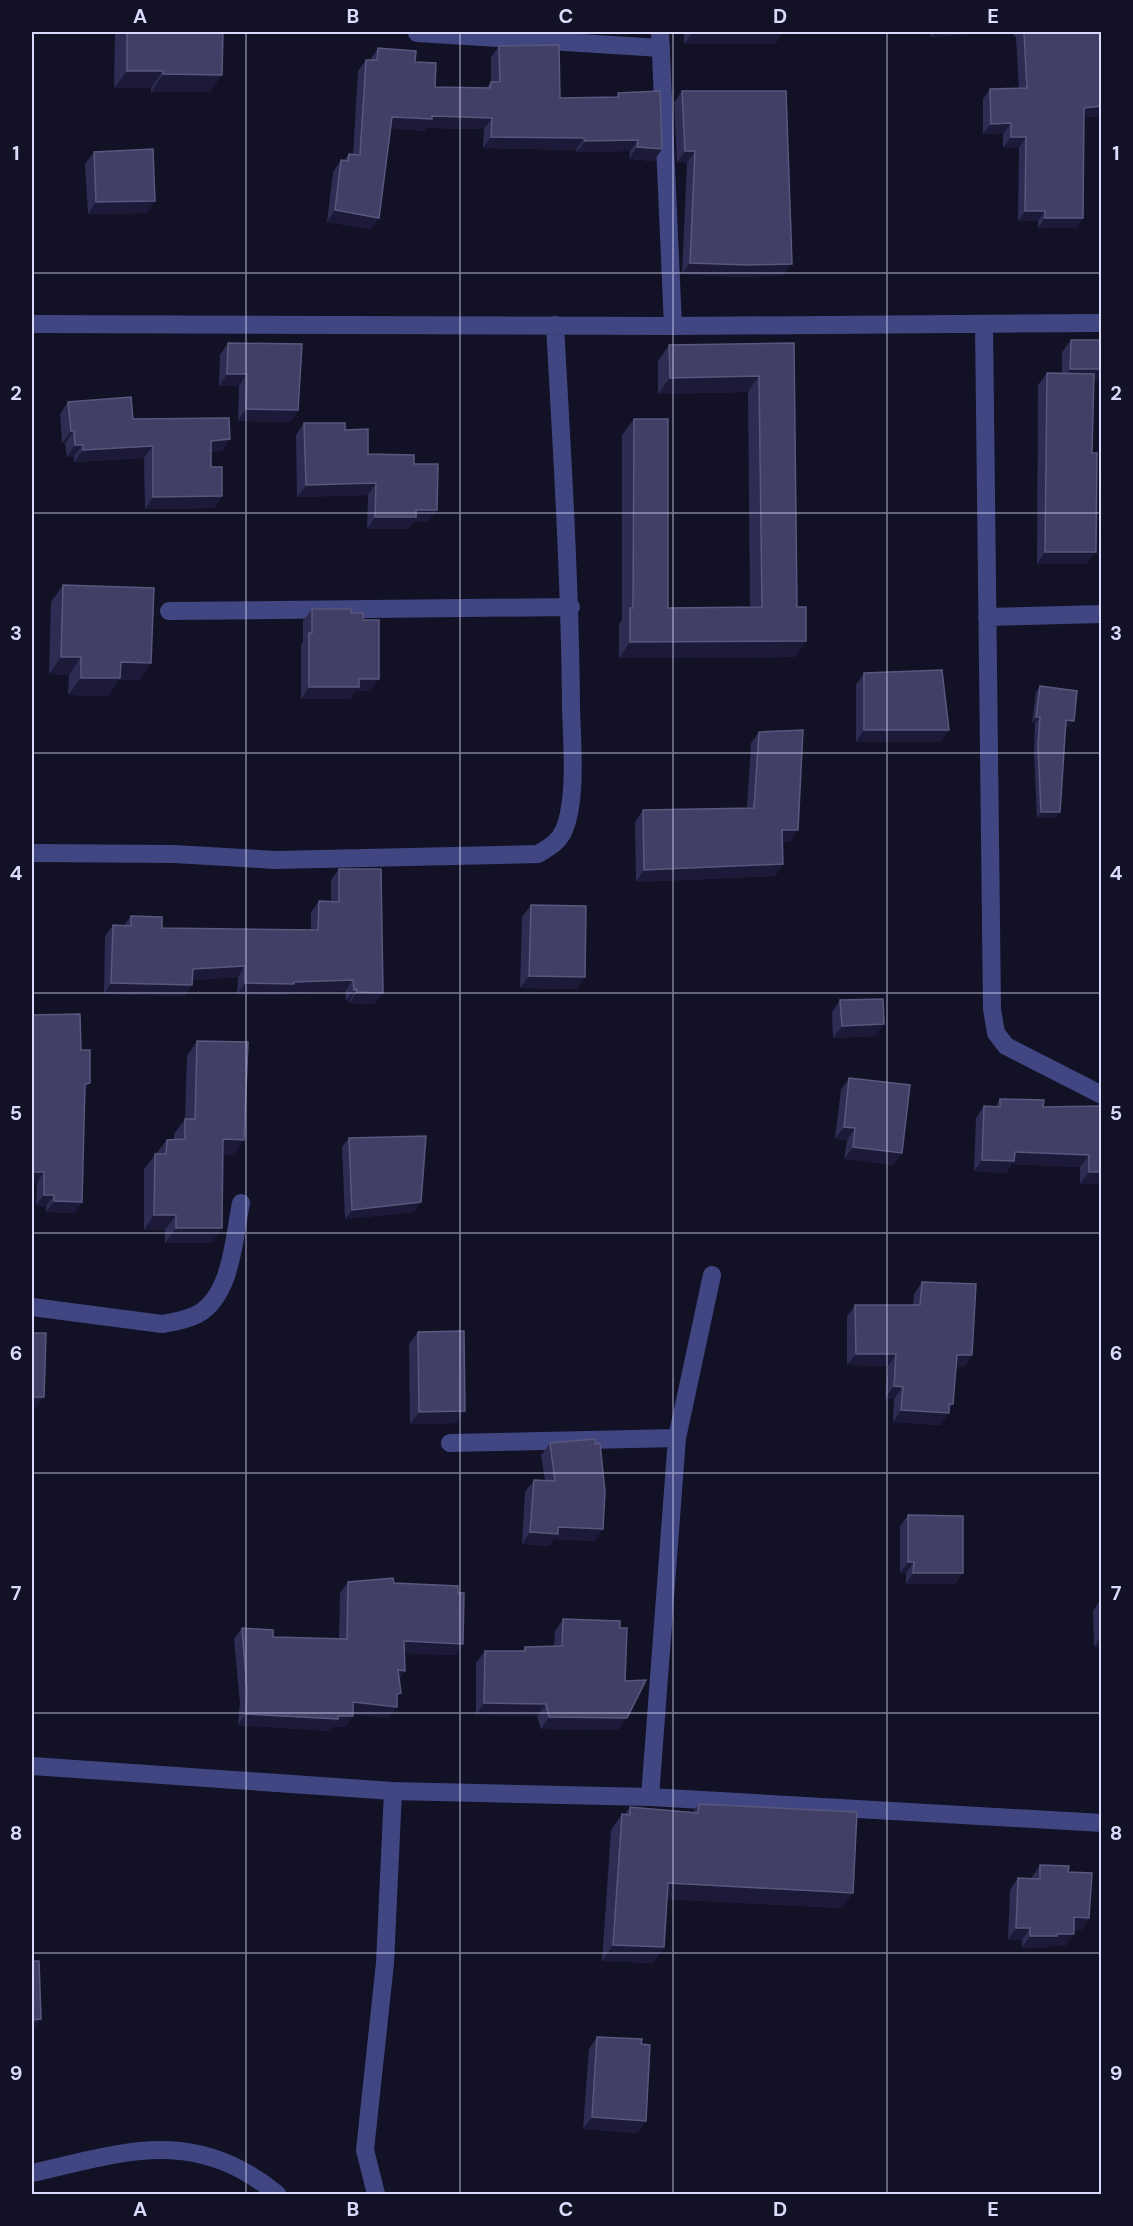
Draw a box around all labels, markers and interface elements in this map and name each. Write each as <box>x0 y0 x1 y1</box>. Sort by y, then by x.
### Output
text: A <box>133 3 147 29</box>
text: B <box>347 3 359 29</box>
text: C <box>559 3 573 29</box>
text: D <box>773 3 787 29</box>
text: E <box>987 3 999 29</box>
text: 1 <box>12 140 20 166</box>
text: 1 <box>1112 140 1120 166</box>
text: 2 <box>10 380 22 406</box>
text: 2 <box>1110 380 1122 406</box>
text: 3 <box>10 620 22 646</box>
text: 3 <box>1110 620 1122 646</box>
text: 4 <box>10 860 23 886</box>
text: 4 <box>1110 860 1123 886</box>
text: 5 <box>10 1100 22 1126</box>
text: 5 <box>1110 1100 1122 1126</box>
text: 6 <box>10 1340 22 1366</box>
text: 6 <box>1110 1340 1122 1366</box>
text: 7 <box>11 1580 22 1606</box>
text: 7 <box>1111 1580 1122 1606</box>
text: 8 <box>10 1820 22 1846</box>
text: 8 <box>1110 1820 1122 1846</box>
text: 9 <box>10 2060 22 2086</box>
text: 9 <box>1110 2060 1122 2086</box>
text: A <box>133 2196 147 2222</box>
text: B <box>347 2196 359 2222</box>
text: C <box>559 2196 573 2222</box>
text: D <box>773 2196 787 2222</box>
text: E <box>987 2196 999 2222</box>

